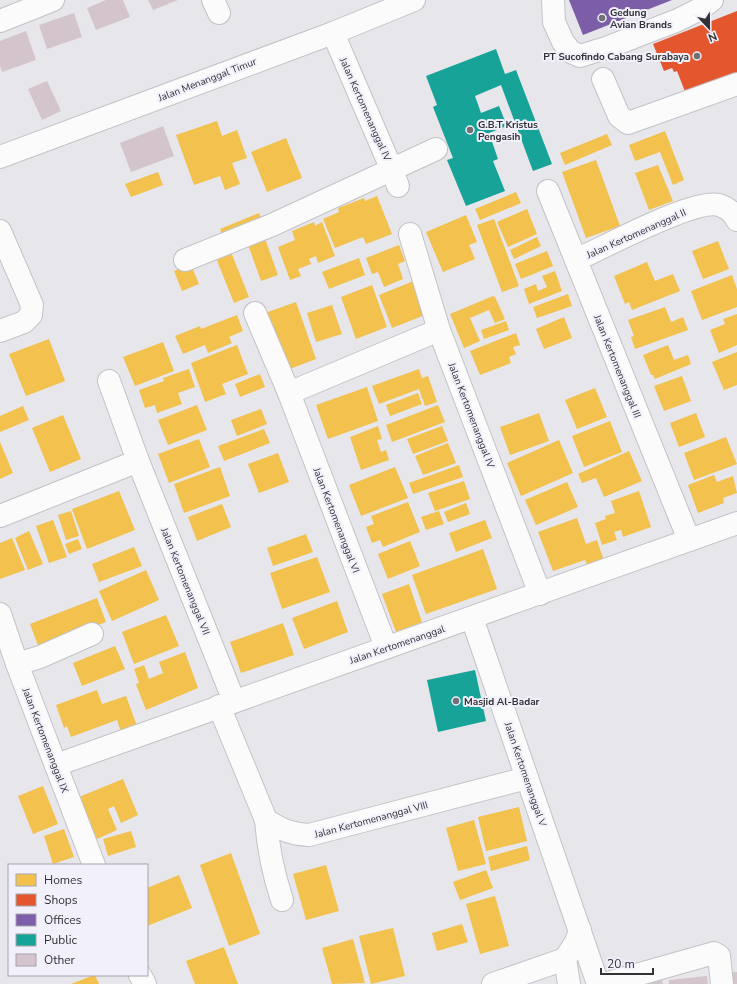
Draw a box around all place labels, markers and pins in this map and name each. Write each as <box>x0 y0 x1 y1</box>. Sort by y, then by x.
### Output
place label: Gedung Avian Brands <box>610 6 672 32</box>
marker: Gedung Avian Brands <box>597 13 607 23</box>
place label: PT Sucofindo Cabang Surabaya <box>543 50 689 64</box>
marker: PT Sucofindo Cabang Surabaya <box>692 51 702 61</box>
place label: G.B.T Kristus Pengasih <box>478 118 538 144</box>
marker: G.B.T Kristus Pengasih <box>465 125 475 135</box>
place label: Masjid Al-Badar <box>464 695 540 709</box>
marker: Masjid Al-Badar <box>451 696 461 706</box>

